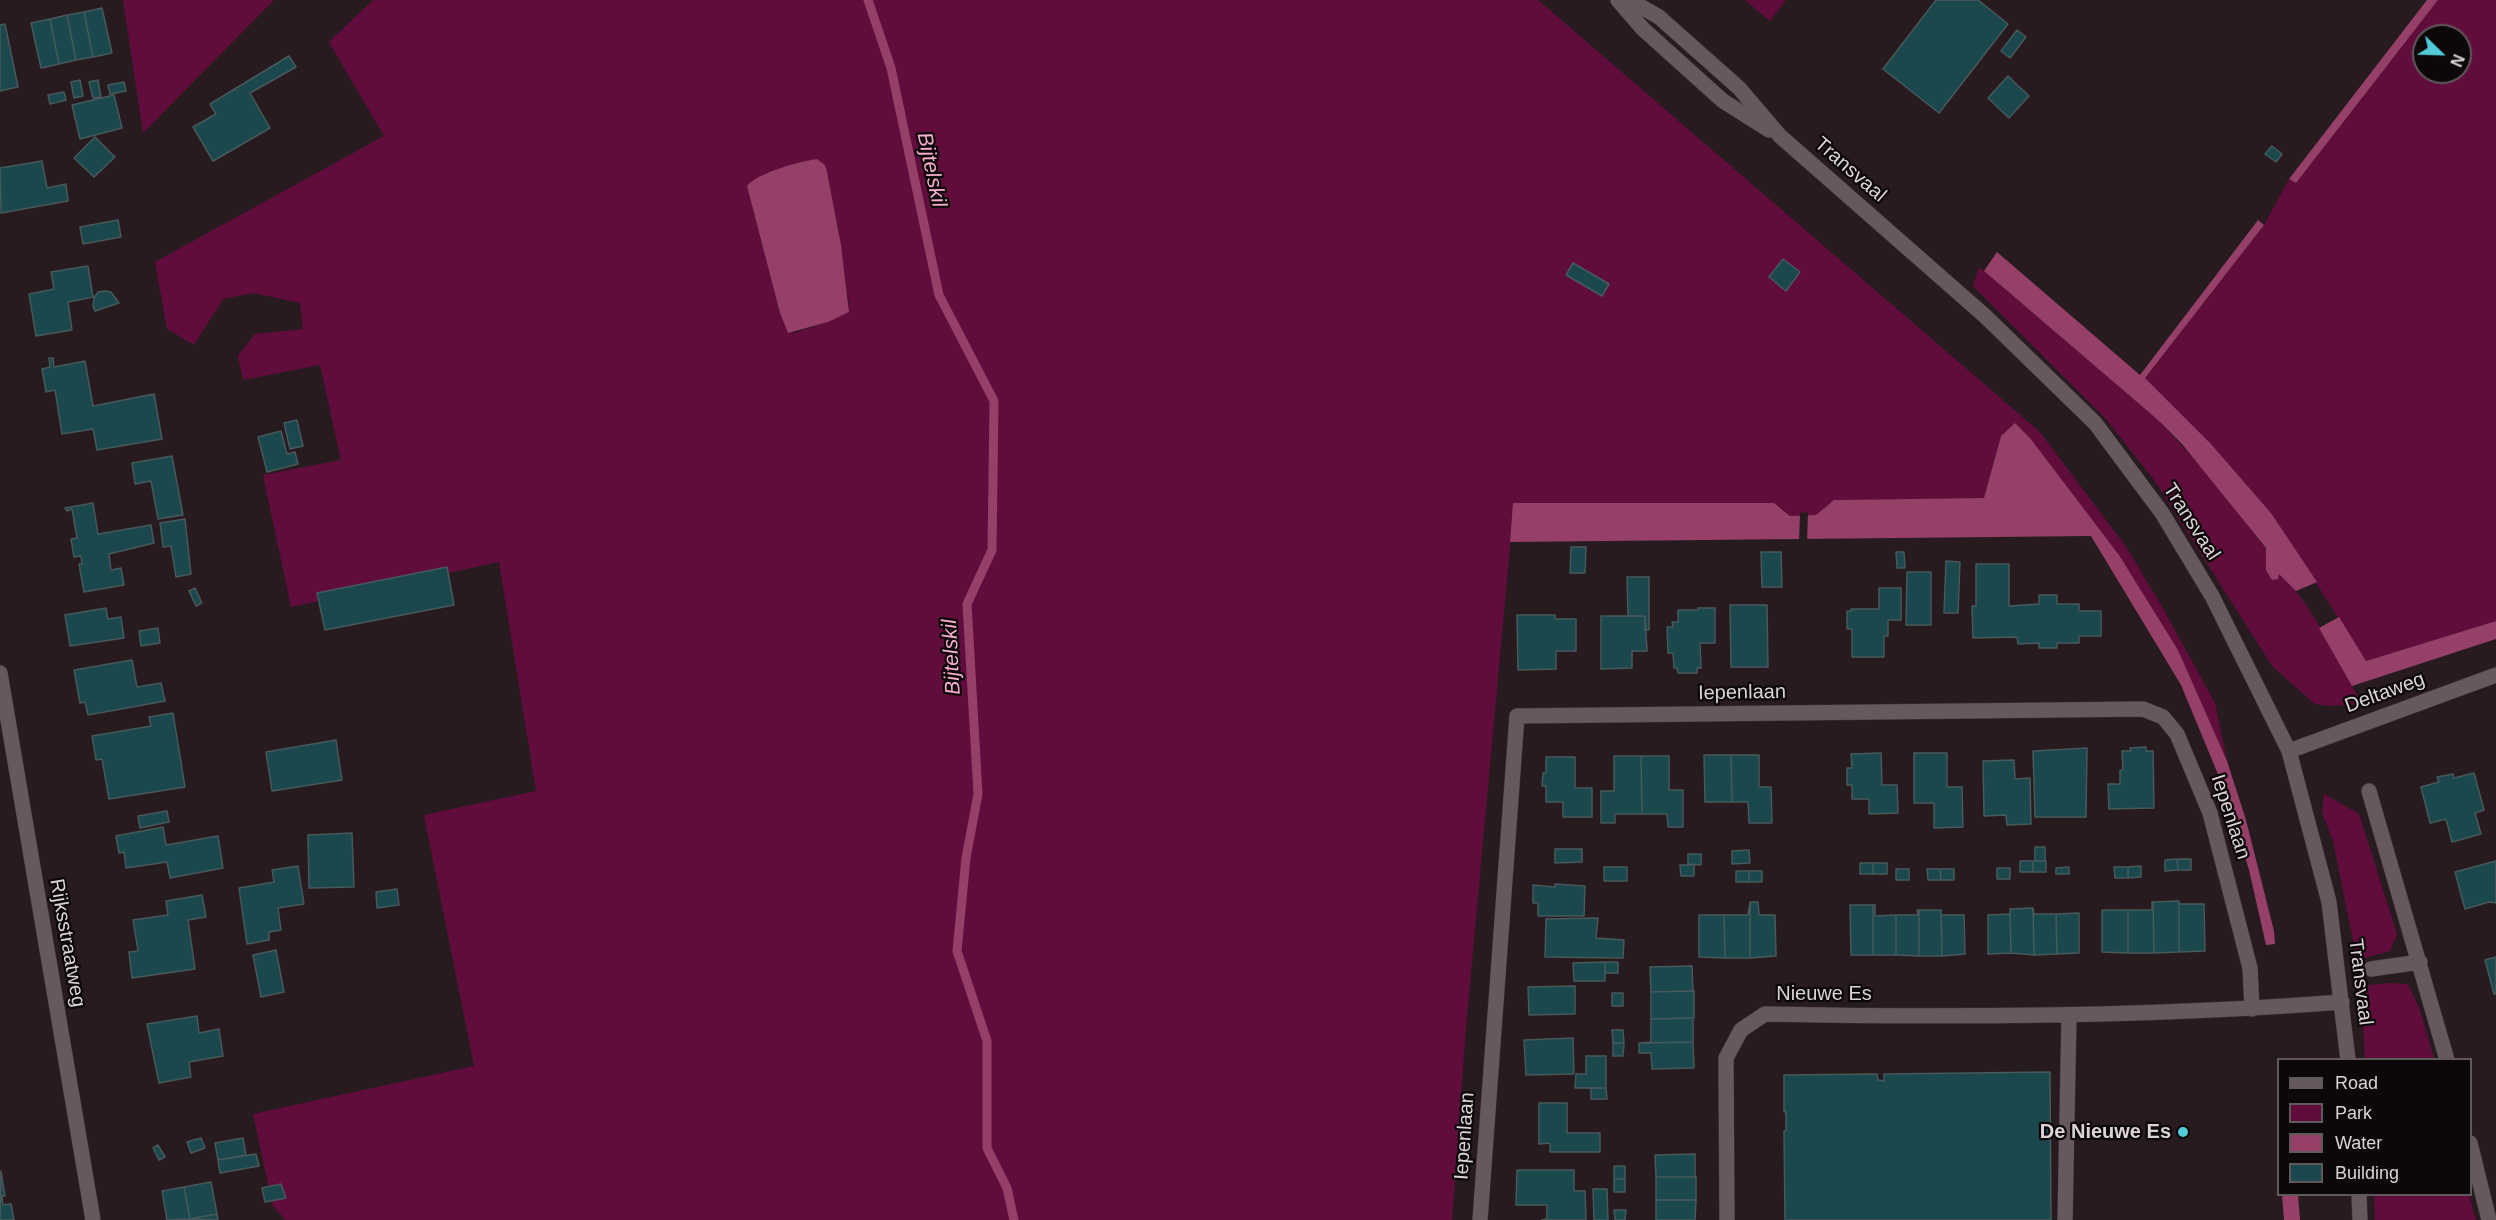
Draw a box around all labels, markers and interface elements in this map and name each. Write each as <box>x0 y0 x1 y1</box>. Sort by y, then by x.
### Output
north arrow <box>2412 24 2472 84</box>
text: N <box>2447 52 2467 69</box>
water label: Bijtelskil <box>911 130 951 210</box>
street label: Transvaal <box>1809 132 1891 208</box>
street label: Transvaal <box>2157 479 2225 565</box>
water label: Bijtelskil <box>937 618 967 696</box>
street label: Deltaweg <box>2342 667 2428 719</box>
street label: Iepenlaan <box>1698 680 1786 706</box>
street label: Iepenlaan <box>2205 772 2255 862</box>
street label: Rijksstraatweg <box>44 877 90 1009</box>
street label: Transvaal <box>2343 937 2377 1027</box>
street label: Nieuwe Es <box>1776 982 1872 1006</box>
legend <box>2277 1058 2472 1196</box>
text: Road <box>2335 1073 2378 1093</box>
street label: Iepenlaan <box>1450 1091 1480 1181</box>
text: Park <box>2335 1103 2372 1123</box>
place label: De Nieuwe Es <box>2040 1120 2171 1144</box>
marker: De Nieuwe Es <box>2176 1125 2190 1139</box>
text: Water <box>2335 1133 2382 1153</box>
text: Building <box>2335 1163 2399 1183</box>

